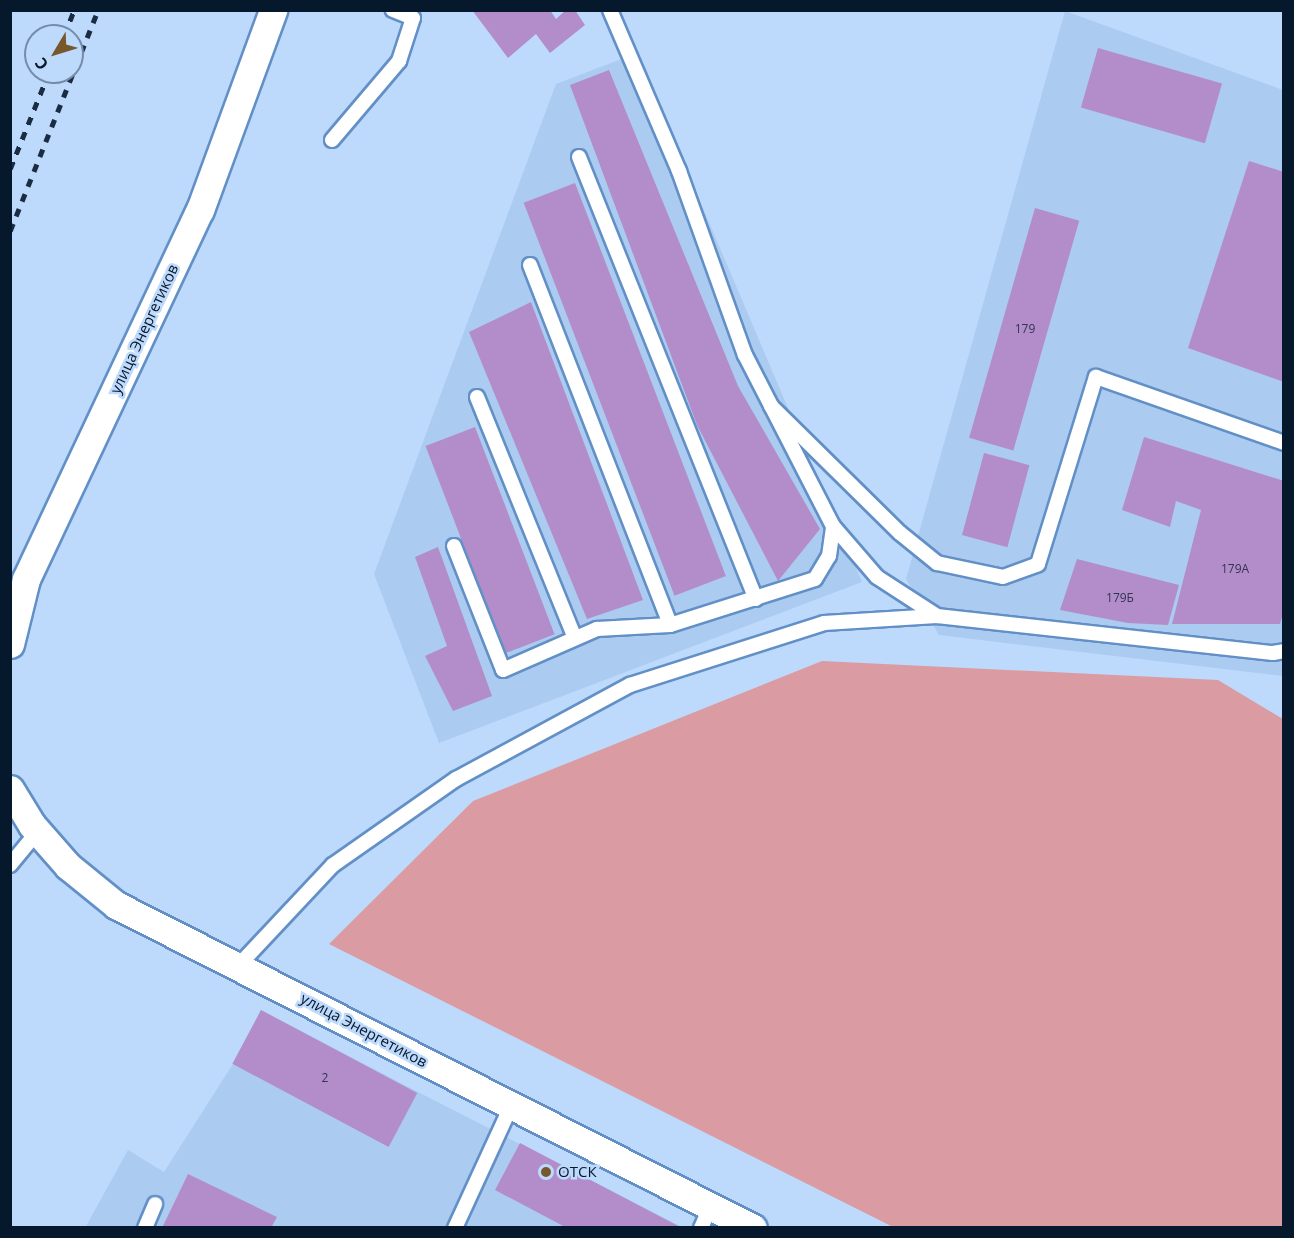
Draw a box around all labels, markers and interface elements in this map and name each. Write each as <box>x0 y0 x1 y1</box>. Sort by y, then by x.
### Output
north arrow <box>24 24 84 84</box>
text: С <box>30 53 53 75</box>
street label: улица Энергетиков <box>106 261 182 397</box>
house number: 179 <box>1015 322 1035 336</box>
house number: 179А <box>1221 562 1249 576</box>
house number: 179Б <box>1106 591 1134 605</box>
street label: улица Энергетиков <box>298 989 430 1071</box>
house number: 2 <box>322 1071 328 1085</box>
place label: ОТСК <box>558 1163 597 1181</box>
marker: ОТСК <box>539 1165 553 1179</box>

